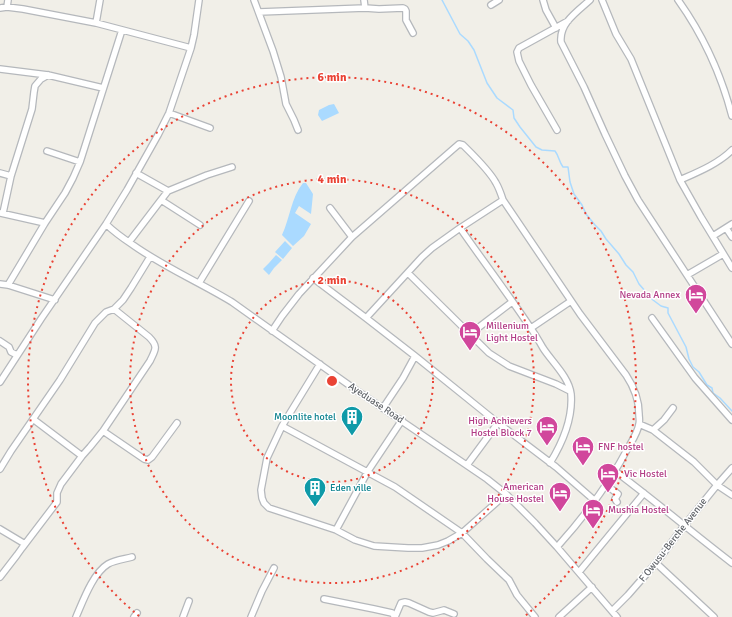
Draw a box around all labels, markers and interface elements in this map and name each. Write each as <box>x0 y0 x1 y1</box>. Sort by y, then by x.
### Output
text: 6 min <box>318 70 347 85</box>
text: 4 min <box>318 172 347 187</box>
text: 2 min <box>318 273 347 288</box>
hotel icon: Nevada Annex <box>683 282 709 315</box>
place label: Nevada Annex <box>620 289 680 301</box>
hotel icon: Millenium Light Hostel <box>457 319 483 352</box>
place label: Millenium Light Hostel <box>486 320 538 344</box>
centre of rings <box>325 374 339 388</box>
street label: Ayeduase Road <box>346 380 406 426</box>
building icon: Moonlite hotel <box>339 404 365 437</box>
place label: Moonlite hotel <box>274 411 336 423</box>
hotel icon: High Achievers Hostel Block 7 <box>534 414 560 447</box>
place label: High Achievers Hostel Block 7 <box>468 415 533 439</box>
hotel icon: FNF hostel <box>570 434 596 467</box>
place label: FNF hostel <box>598 441 644 453</box>
hotel icon: Vic Hostel <box>595 461 621 494</box>
place label: Vic Hostel <box>624 468 667 480</box>
building icon: Eden ville <box>302 475 328 508</box>
hotel icon: American House Hostel <box>547 480 573 513</box>
place label: American House Hostel <box>487 481 544 505</box>
place label: Eden ville <box>330 482 371 494</box>
street label: F Owusu-Berche Avenue <box>636 496 710 584</box>
hotel icon: Mushia Hostel <box>580 497 606 530</box>
place label: Mushia Hostel <box>608 504 669 516</box>

